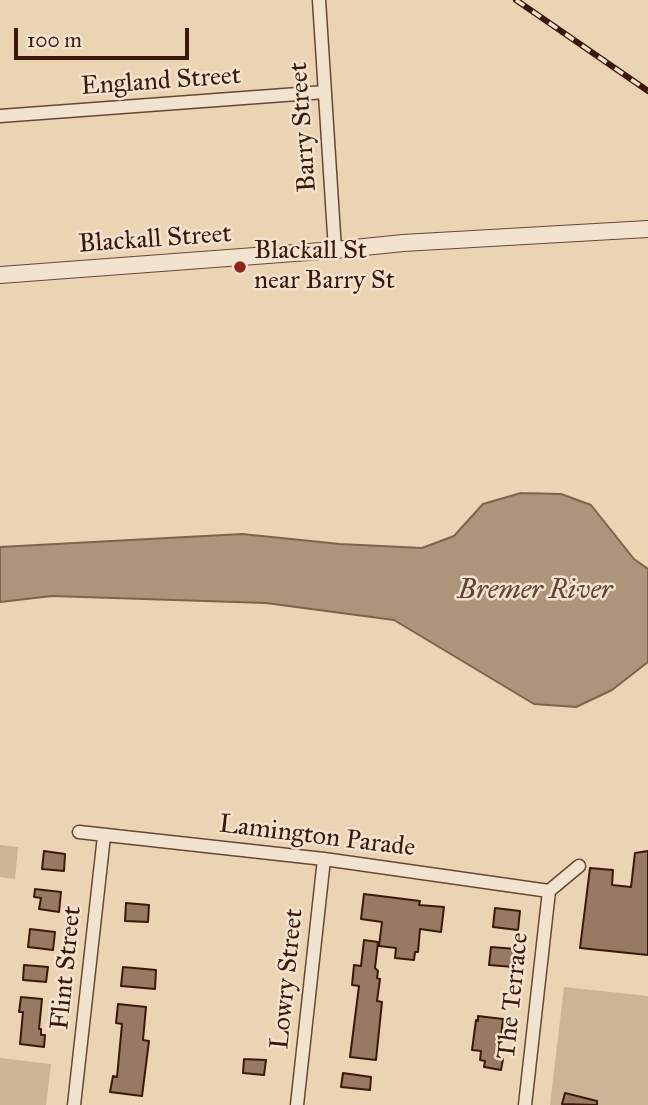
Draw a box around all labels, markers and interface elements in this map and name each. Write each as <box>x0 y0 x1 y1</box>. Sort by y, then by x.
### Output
scale bar <box>18 14 192 58</box>
text: 100 m <box>27 27 82 53</box>
street label: England Street <box>80 61 242 103</box>
street label: Barry Street <box>284 61 324 193</box>
street label: Blackall Street <box>77 219 233 261</box>
place label: Blackall St near Barry St <box>254 236 395 298</box>
marker: Blackall St near Barry St <box>232 259 248 275</box>
water label: Bremer River <box>457 574 613 608</box>
street label: Lamington Parade <box>217 809 417 865</box>
street label: Flint Street <box>45 904 89 1032</box>
street label: Lowry Street <box>265 907 311 1051</box>
street label: The Terrace <box>492 931 536 1061</box>

